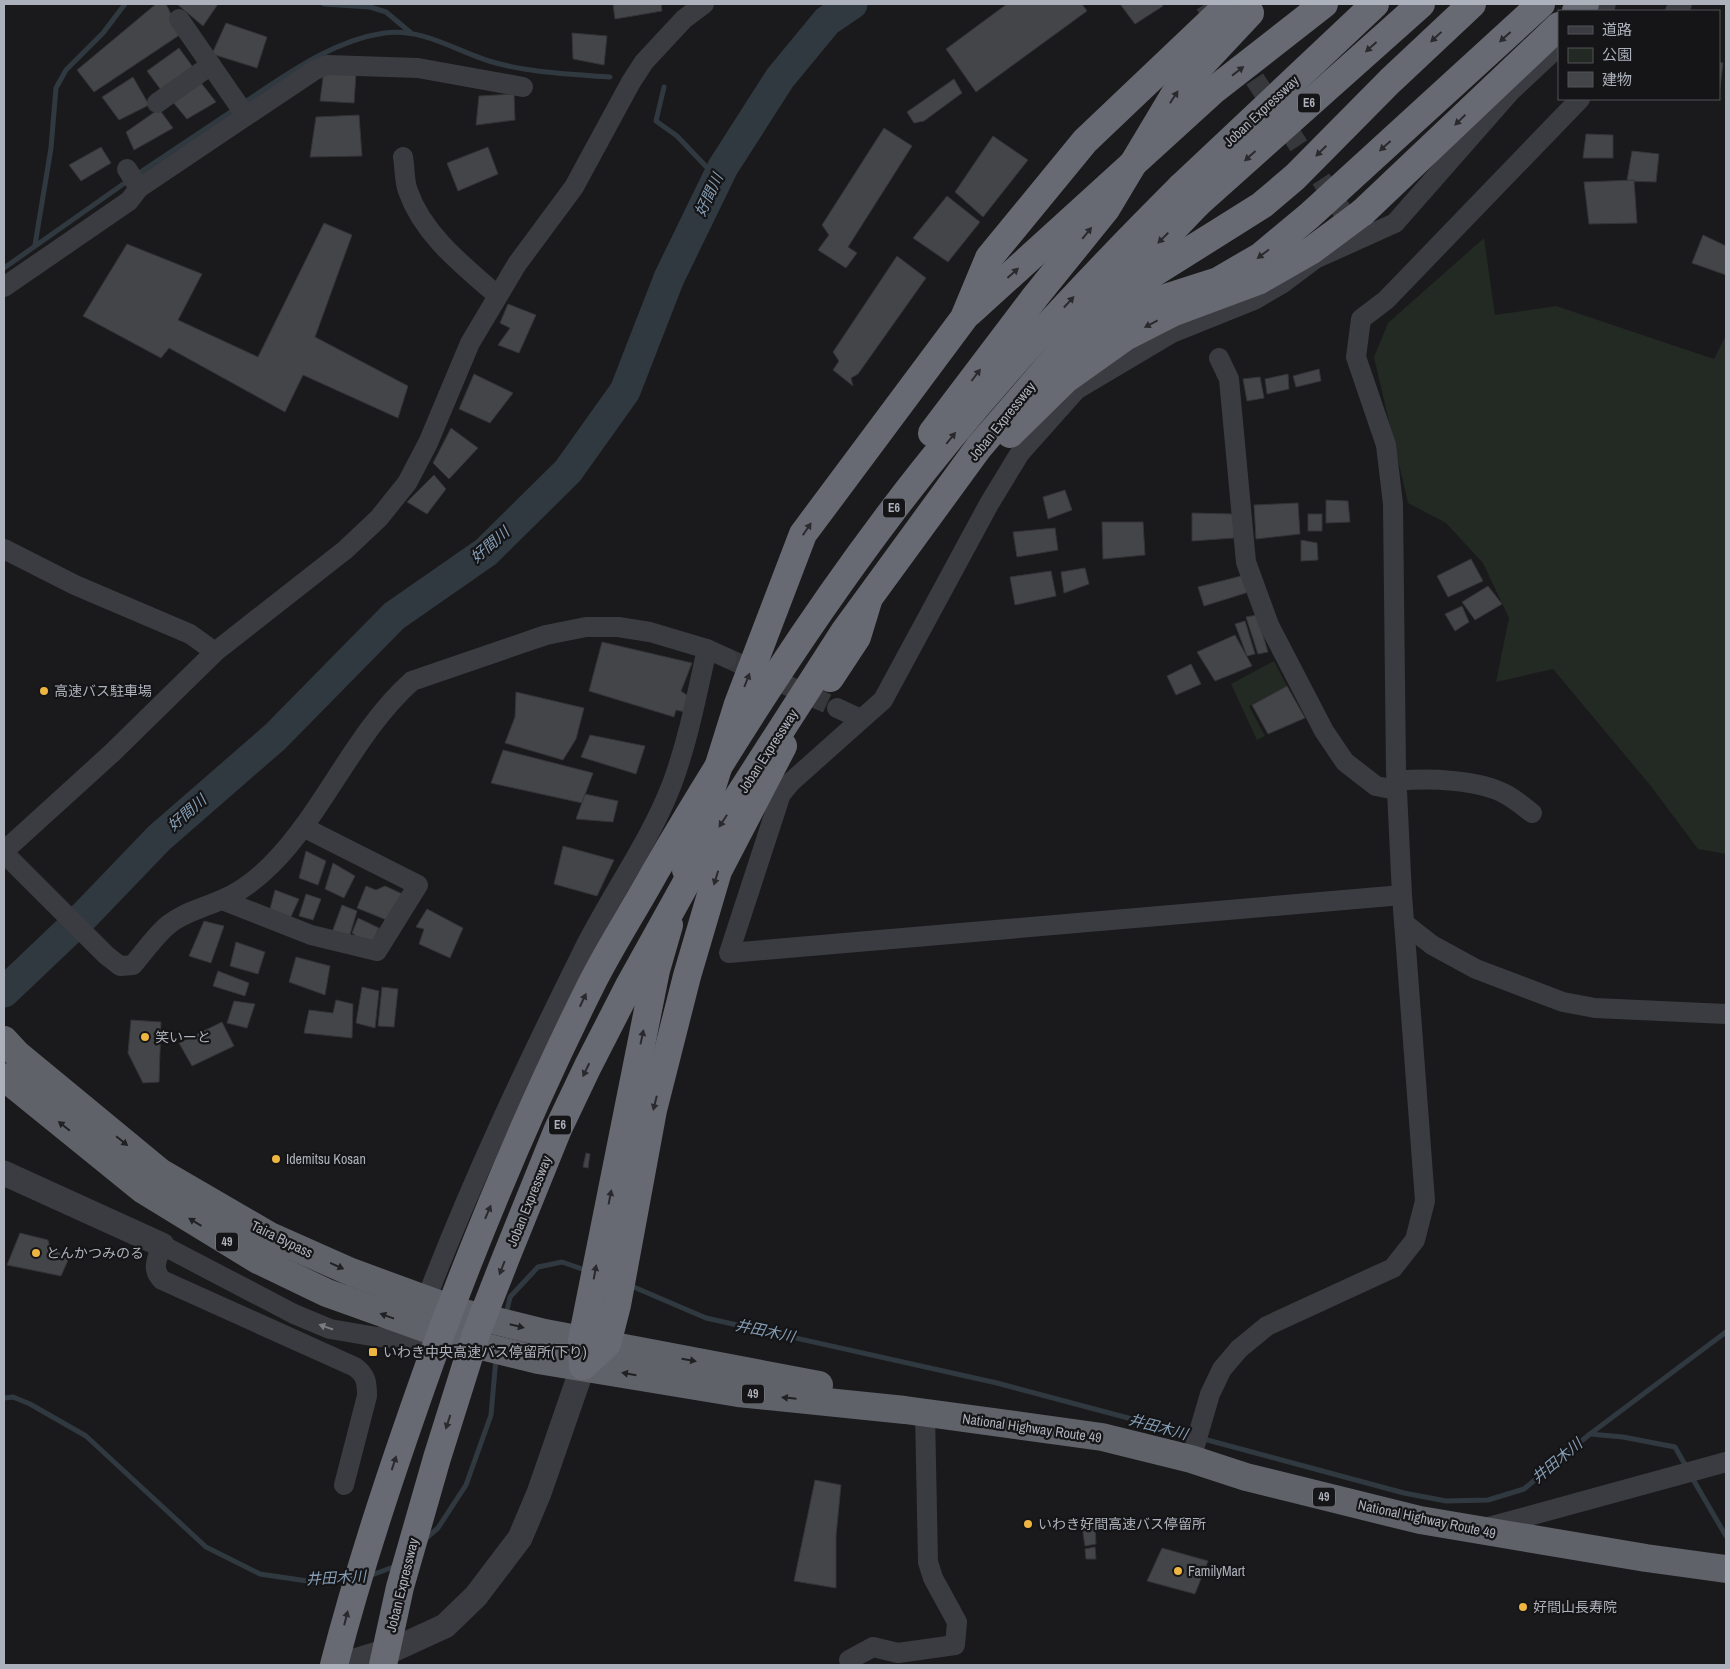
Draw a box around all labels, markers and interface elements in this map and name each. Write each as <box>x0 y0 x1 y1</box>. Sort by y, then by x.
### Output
legend <box>1558 10 1720 100</box>
text: 道路 <box>1602 19 1632 40</box>
one-way arrow <box>1431 31 1443 43</box>
one-way arrow <box>1499 31 1511 43</box>
one-way arrow <box>1365 42 1378 53</box>
text: 公園 <box>1602 44 1632 65</box>
one-way arrow <box>1231 66 1245 76</box>
text: 建物 <box>1602 69 1632 90</box>
street label: Joban Expressway <box>1220 71 1303 150</box>
one-way arrow <box>1169 90 1179 103</box>
road number: E6 <box>1298 94 1320 112</box>
one-way arrow <box>1454 114 1466 126</box>
one-way arrow <box>1379 140 1391 152</box>
one-way arrow <box>1315 145 1327 157</box>
one-way arrow <box>1245 150 1257 162</box>
water label: 好間川 <box>690 168 728 220</box>
one-way arrow <box>1081 227 1092 240</box>
one-way arrow <box>1157 232 1169 244</box>
one-way arrow <box>1257 248 1270 259</box>
one-way arrow <box>1007 267 1019 279</box>
one-way arrow <box>1063 296 1075 308</box>
one-way arrow <box>1143 320 1158 328</box>
one-way arrow <box>971 368 981 382</box>
street label: Joban Expressway <box>965 378 1039 464</box>
one-way arrow <box>945 431 956 444</box>
road number: E6 <box>883 498 905 518</box>
water label: 好間川 <box>466 521 515 567</box>
one-way arrow <box>802 523 811 536</box>
one-way arrow <box>743 672 751 687</box>
place label: 高速バス駐車場 <box>54 682 152 700</box>
marker: 高速バス駐車場 <box>38 685 50 697</box>
street label: Joban Expressway <box>734 705 802 796</box>
water label: 好間川 <box>163 789 212 835</box>
one-way arrow <box>718 814 728 827</box>
one-way arrow <box>712 871 719 886</box>
one-way arrow <box>579 993 588 1008</box>
place label: 笑いーと <box>155 1028 211 1046</box>
one-way arrow <box>638 1029 646 1045</box>
marker: 笑いーと <box>139 1031 151 1043</box>
one-way arrow <box>581 1063 589 1077</box>
one-way arrow <box>651 1095 659 1110</box>
road number: E6 <box>549 1116 571 1134</box>
one-way arrow <box>58 1121 71 1132</box>
one-way arrow <box>115 1135 128 1146</box>
place label: Idemitsu Kosan <box>286 1150 366 1168</box>
marker: Idemitsu Kosan <box>270 1153 282 1165</box>
street label: Joban Expressway <box>503 1153 555 1249</box>
one-way arrow <box>606 1188 614 1204</box>
one-way arrow <box>484 1205 492 1219</box>
street label: Taira Bypass <box>248 1216 316 1262</box>
one-way arrow <box>188 1217 201 1226</box>
road number: 49 <box>216 1232 238 1252</box>
place label: とんかつみのる <box>46 1244 144 1262</box>
marker: とんかつみのる <box>30 1247 42 1259</box>
one-way arrow <box>498 1261 506 1276</box>
one-way arrow <box>330 1262 344 1270</box>
one-way arrow <box>592 1264 600 1280</box>
one-way arrow <box>380 1312 395 1319</box>
water label: 井田木川 <box>734 1314 799 1347</box>
one-way arrow <box>510 1322 525 1330</box>
one-way arrow <box>319 1323 334 1330</box>
place label: いわき中央高速バス停留所(下り) <box>383 1343 587 1361</box>
marker: いわき中央高速バス停留所(下り) <box>367 1346 379 1358</box>
one-way arrow <box>682 1356 698 1364</box>
one-way arrow <box>620 1369 636 1377</box>
road number: 49 <box>742 1385 764 1404</box>
one-way arrow <box>781 1394 797 1402</box>
street label: National Highway Route 49 <box>961 1409 1103 1447</box>
water label: 井田木川 <box>1126 1409 1192 1445</box>
one-way arrow <box>444 1414 452 1429</box>
water label: 井田木川 <box>1527 1432 1588 1488</box>
one-way arrow <box>391 1455 399 1470</box>
road number: 49 <box>1313 1488 1335 1506</box>
street label: National Highway Route 49 <box>1356 1496 1498 1542</box>
place label: いわき好間高速バス停留所 <box>1038 1515 1206 1533</box>
marker: いわき好間高速バス停留所 <box>1022 1518 1034 1530</box>
street label: Joban Expressway <box>382 1536 422 1634</box>
place label: FamilyMart <box>1188 1562 1245 1580</box>
water label: 井田木川 <box>305 1565 368 1590</box>
marker: FamilyMart <box>1172 1565 1184 1577</box>
place label: 好間山長寿院 <box>1533 1598 1617 1616</box>
marker: 好間山長寿院 <box>1517 1601 1529 1613</box>
one-way arrow <box>342 1611 350 1626</box>

